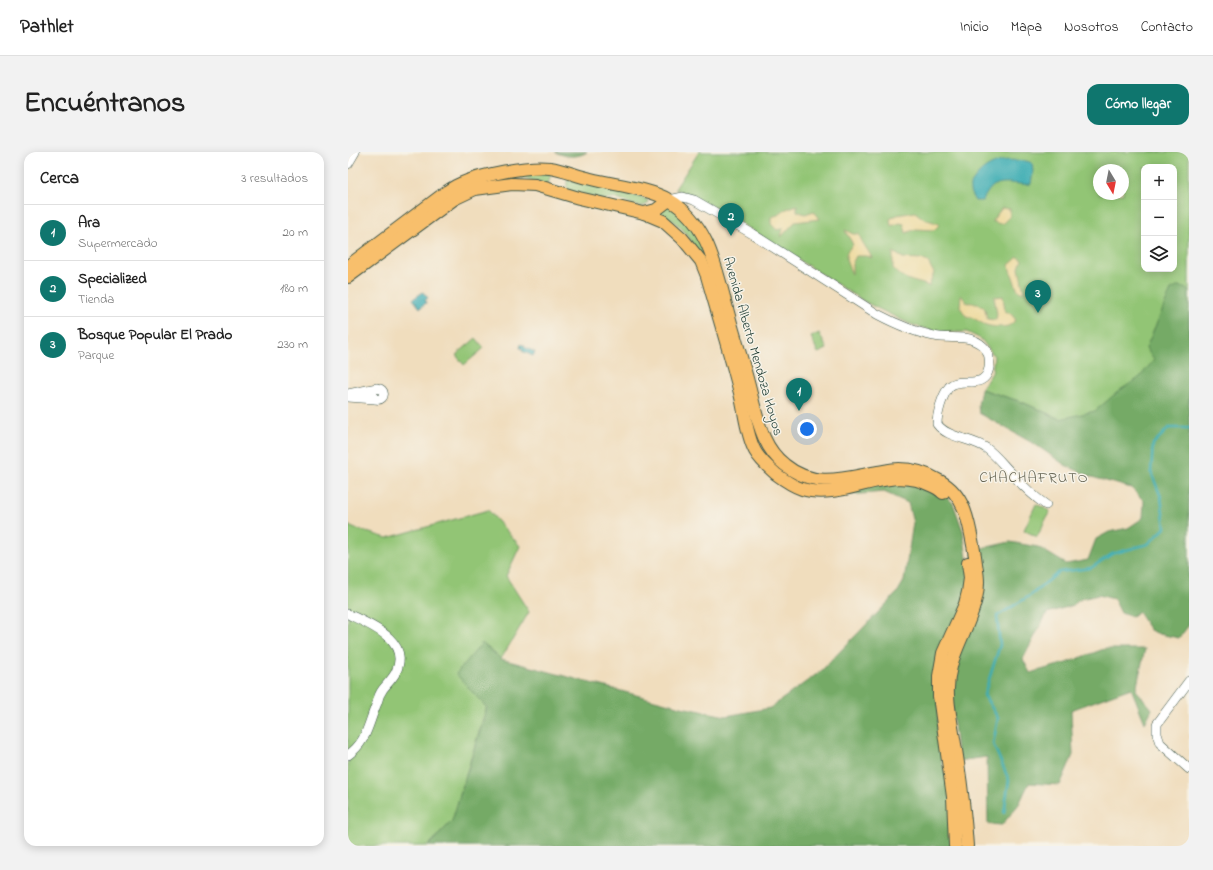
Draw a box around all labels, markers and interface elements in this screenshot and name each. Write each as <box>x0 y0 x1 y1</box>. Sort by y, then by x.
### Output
text: Pathlet <box>20 14 74 41</box>
text: Inicio <box>960 17 989 38</box>
text: Mapa <box>1011 17 1042 38</box>
text: Nosotros <box>1064 17 1119 38</box>
text: Contacto <box>1141 17 1193 38</box>
text: Encuéntranos <box>24 84 185 125</box>
button: Cómo llegar <box>1087 84 1189 125</box>
north arrow <box>1093 164 1129 200</box>
map controls <box>1141 164 1177 272</box>
button: + <box>1141 164 1177 200</box>
text: Cerca <box>40 166 79 191</box>
text: 3 resultados <box>241 169 308 188</box>
button: − <box>1141 200 1177 236</box>
pin: 2 <box>718 203 744 236</box>
text: Ara <box>78 212 100 234</box>
text: 1 <box>51 223 55 242</box>
text: 20 m <box>283 223 308 242</box>
text: Supermercado <box>78 234 157 253</box>
button: layers <box>1141 236 1177 272</box>
street label: Avenida Alberto Mendoza Hoyos <box>716 254 788 439</box>
text: Specialized <box>78 268 147 290</box>
text: 2 <box>50 279 56 298</box>
text: 180 m <box>280 279 308 298</box>
pin: 3 <box>1025 280 1051 313</box>
text: Tienda <box>78 290 114 309</box>
text: Bosque Popular El Prado <box>78 324 232 346</box>
text: 3 <box>50 335 56 354</box>
text: 230 m <box>277 335 308 354</box>
text: Parque <box>78 346 114 365</box>
pin: 1 <box>786 378 812 411</box>
your location <box>797 419 817 439</box>
district label: CHACHAFRUTO <box>979 467 1089 489</box>

